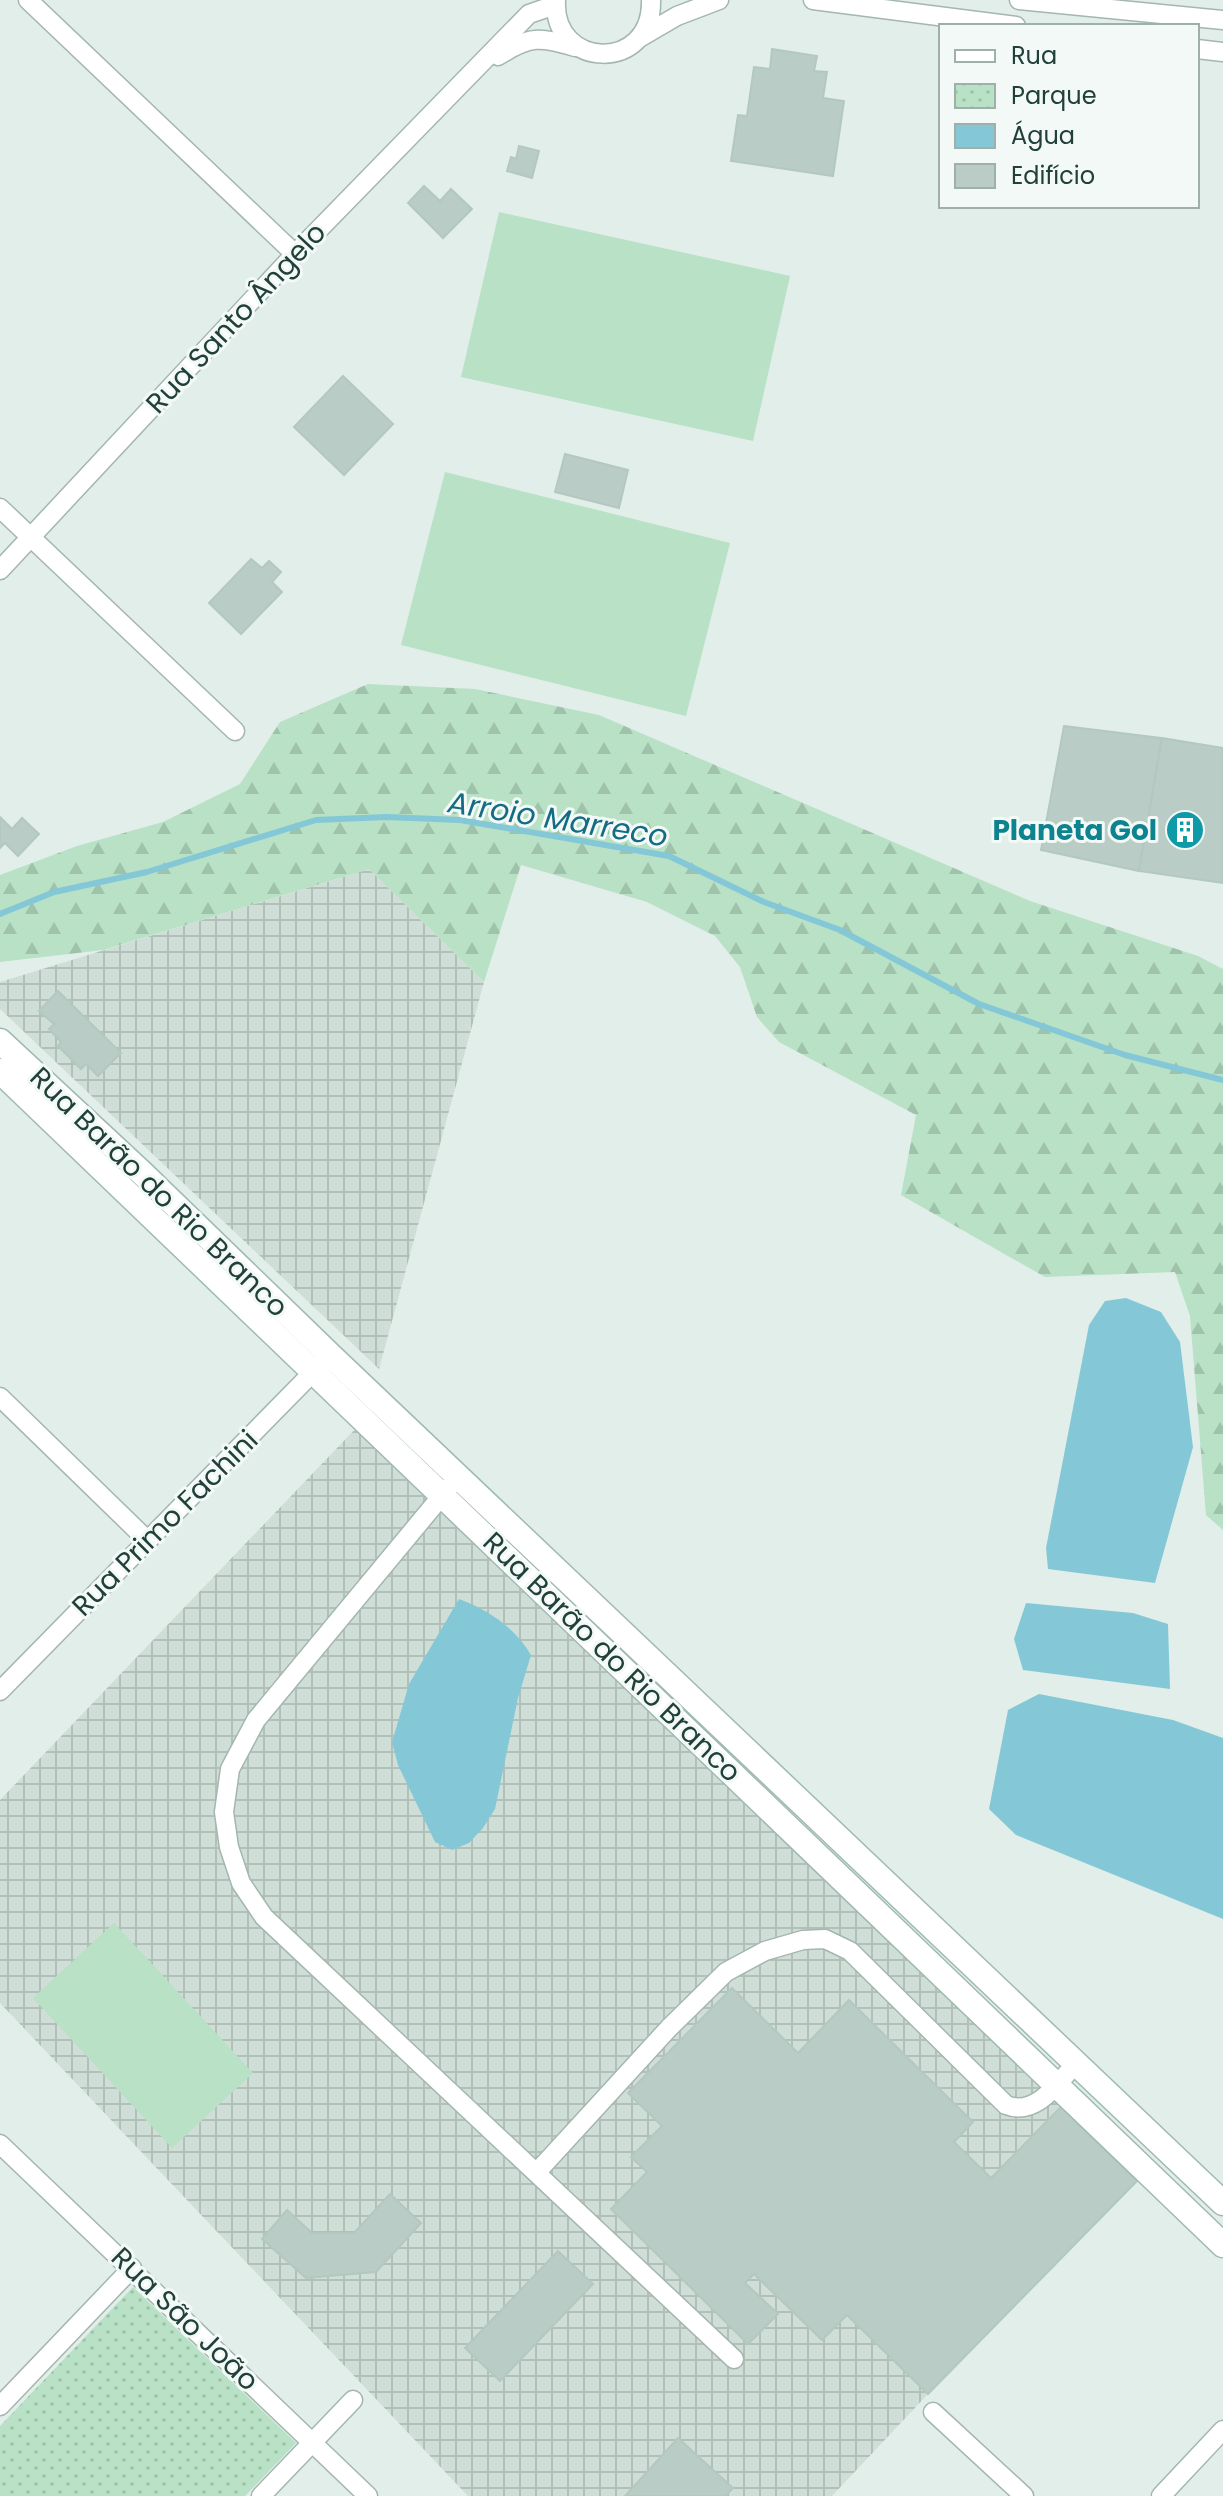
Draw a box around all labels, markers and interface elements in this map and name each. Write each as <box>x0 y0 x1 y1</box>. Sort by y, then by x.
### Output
legend <box>939 24 1199 208</box>
text: Rua <box>1011 39 1057 72</box>
text: Parque <box>1011 79 1097 112</box>
text: Água <box>1011 119 1075 152</box>
text: Edifício <box>1011 159 1095 192</box>
street label: Rua Santo Ângelo <box>137 214 335 422</box>
water label: Arroio Marreco <box>444 780 671 858</box>
building icon: Planeta Gol <box>1164 809 1206 851</box>
place label: Planeta Gol <box>992 811 1157 850</box>
street label: Rua Barão do Rio Branco <box>21 1058 297 1326</box>
street label: Rua Primo Fachini <box>63 1421 267 1625</box>
street label: Rua Barão do Rio Branco <box>474 1523 750 1791</box>
street label: Rua São João <box>102 2238 268 2400</box>

